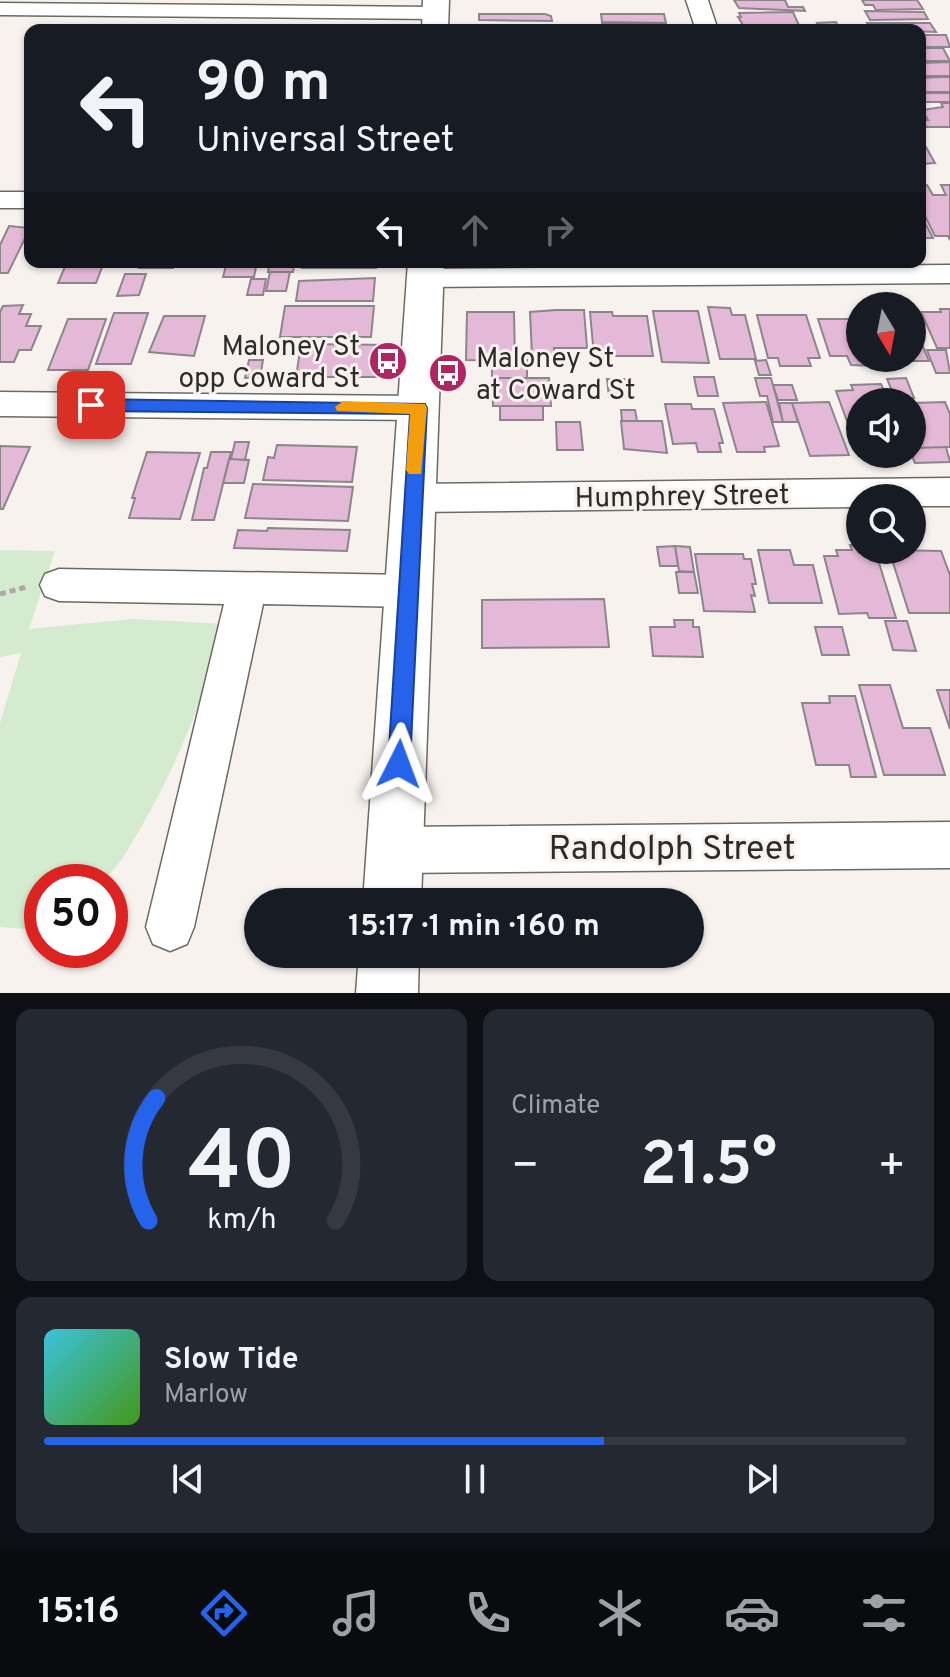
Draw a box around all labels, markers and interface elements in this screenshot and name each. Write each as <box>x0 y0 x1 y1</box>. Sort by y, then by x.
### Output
text: 90 m <box>196 50 331 120</box>
icon: left <box>64 56 168 160</box>
text: Universal Street <box>196 119 454 165</box>
icon: left <box>369 208 413 252</box>
icon: ahead <box>453 208 497 252</box>
icon: right <box>537 208 581 252</box>
north arrow <box>846 292 926 372</box>
map controls <box>846 292 926 564</box>
place label: Maloney St opp Coward St <box>178 330 360 398</box>
bus stop icon: Maloney St opp Coward St <box>367 340 409 382</box>
place label: Maloney St at Coward St <box>476 342 636 410</box>
bus stop icon: Maloney St at Coward St <box>427 352 469 394</box>
pin <box>57 371 125 439</box>
icon: arrive <box>69 383 113 427</box>
button: sound <box>846 388 926 468</box>
street label: Humphrey Street <box>574 478 790 518</box>
button: search <box>846 484 926 564</box>
position arrow <box>357 722 441 806</box>
street label: Randolph Street <box>548 829 796 872</box>
speed limit sign: 50 <box>24 864 128 968</box>
text: 15:17 · 1 min · 160 m <box>348 909 600 946</box>
text: Climate <box>511 1090 600 1123</box>
text: 40 <box>187 1114 296 1219</box>
text: 21.5° <box>640 1130 777 1206</box>
text: − <box>511 1140 539 1196</box>
text: + <box>878 1140 906 1196</box>
text: km/h <box>207 1203 276 1239</box>
text: Slow Tide <box>164 1342 298 1379</box>
text: Marlow <box>164 1379 248 1412</box>
icon: previous <box>166 1457 210 1501</box>
icon: pause <box>453 1457 497 1501</box>
icon: next <box>740 1457 784 1501</box>
icon: directions <box>196 1585 252 1641</box>
icon: music <box>328 1585 384 1641</box>
icon: phone <box>460 1585 516 1641</box>
icon: climate <box>592 1585 648 1641</box>
icon: car <box>724 1585 780 1641</box>
icon: filters <box>856 1585 912 1641</box>
text: 15:16 <box>38 1590 120 1636</box>

